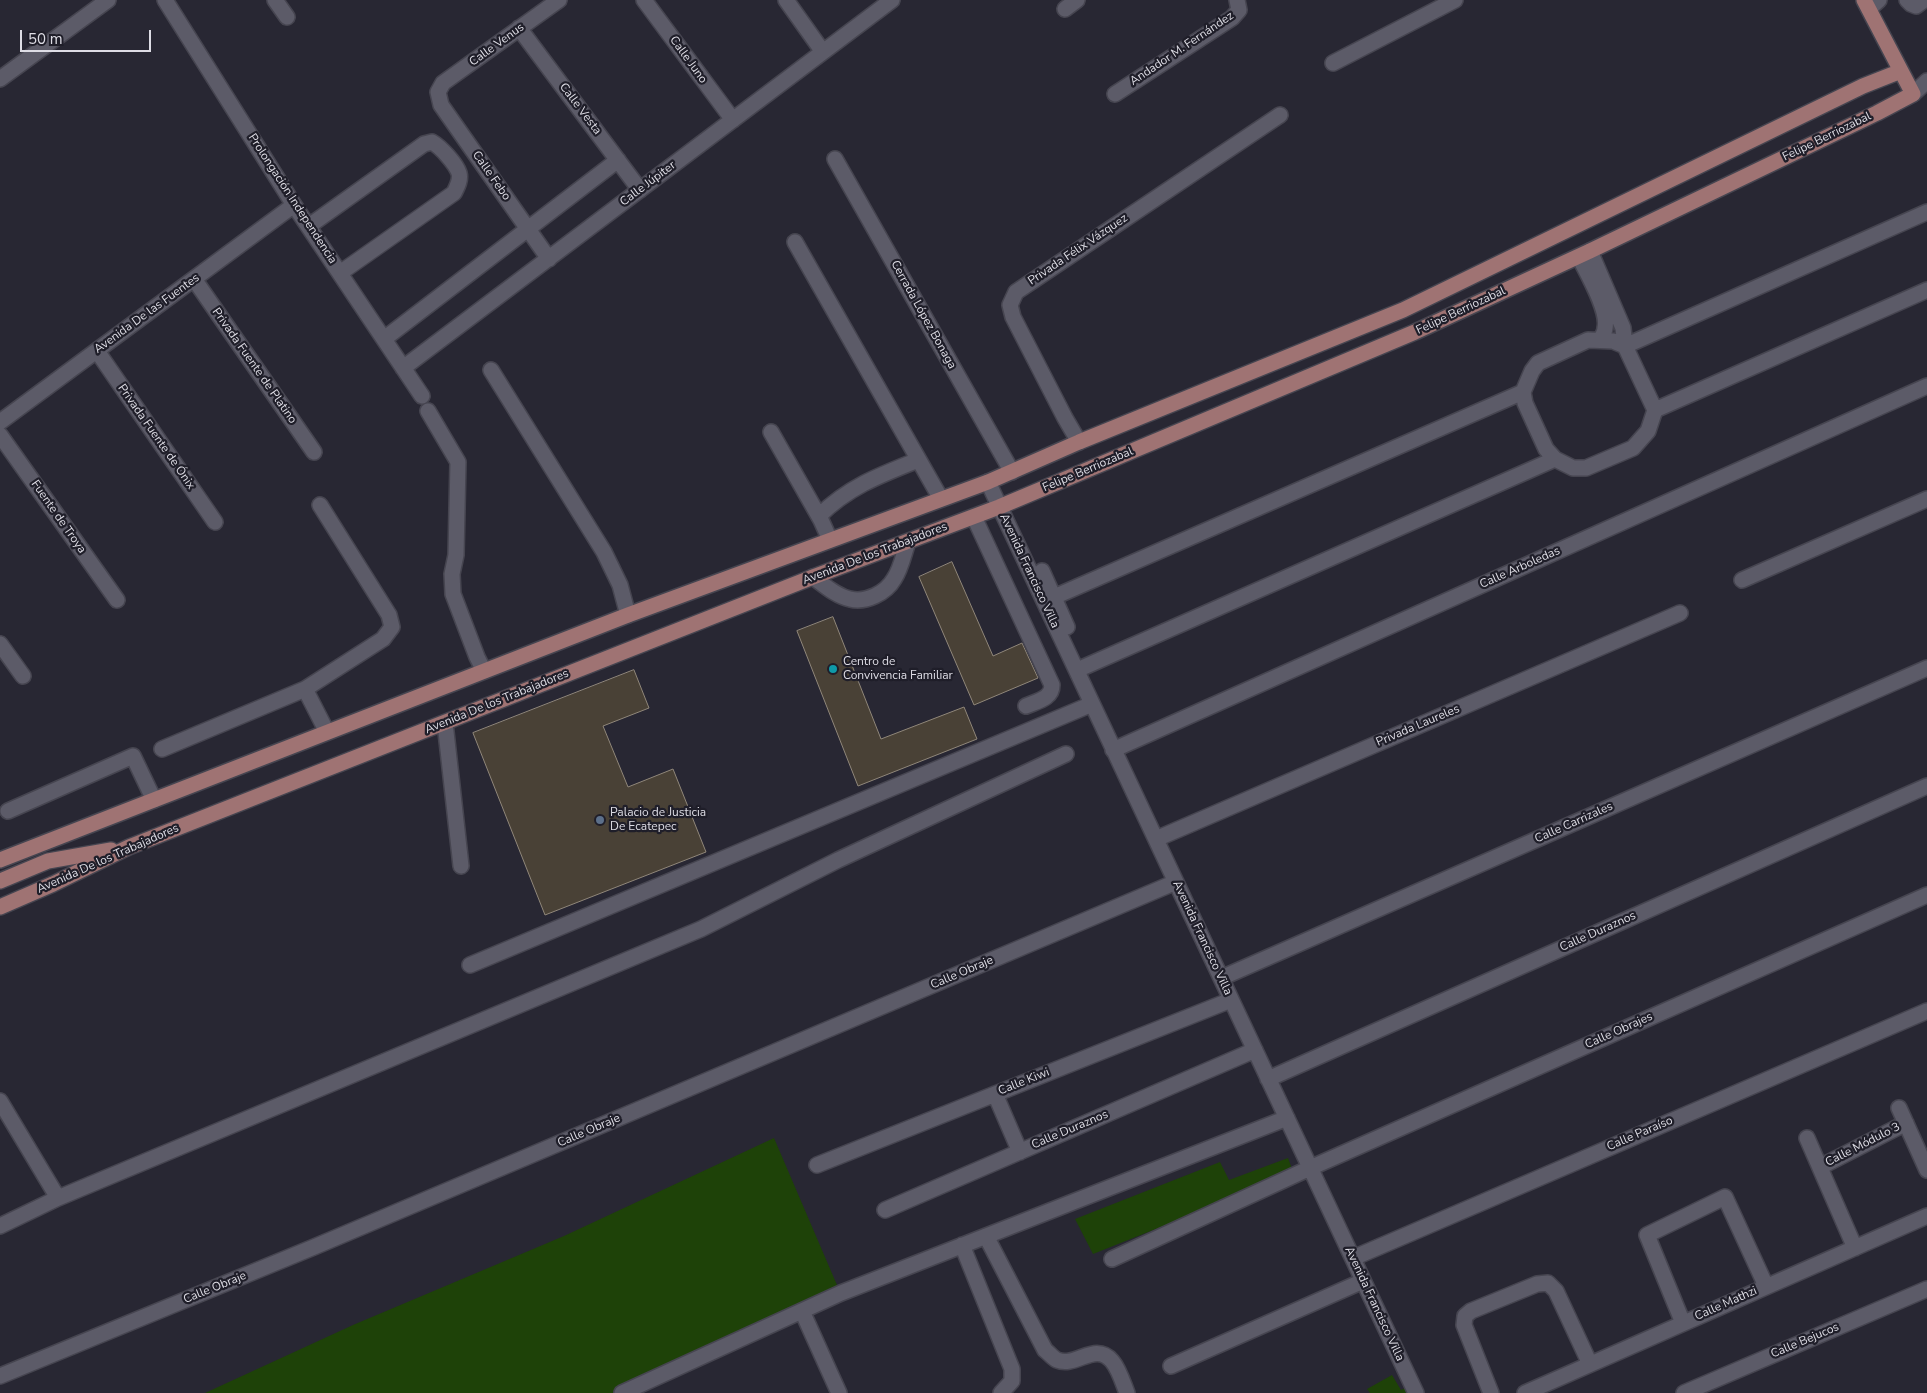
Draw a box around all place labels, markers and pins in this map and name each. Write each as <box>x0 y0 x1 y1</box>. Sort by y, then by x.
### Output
place label: Centro de Convivencia Familiar <box>843 655 953 683</box>
marker: Centro de Convivencia Familiar <box>827 663 839 675</box>
place label: Palacio de Justicia De Ecatepec <box>610 806 706 834</box>
marker: Palacio de Justicia De Ecatepec <box>594 814 606 826</box>

